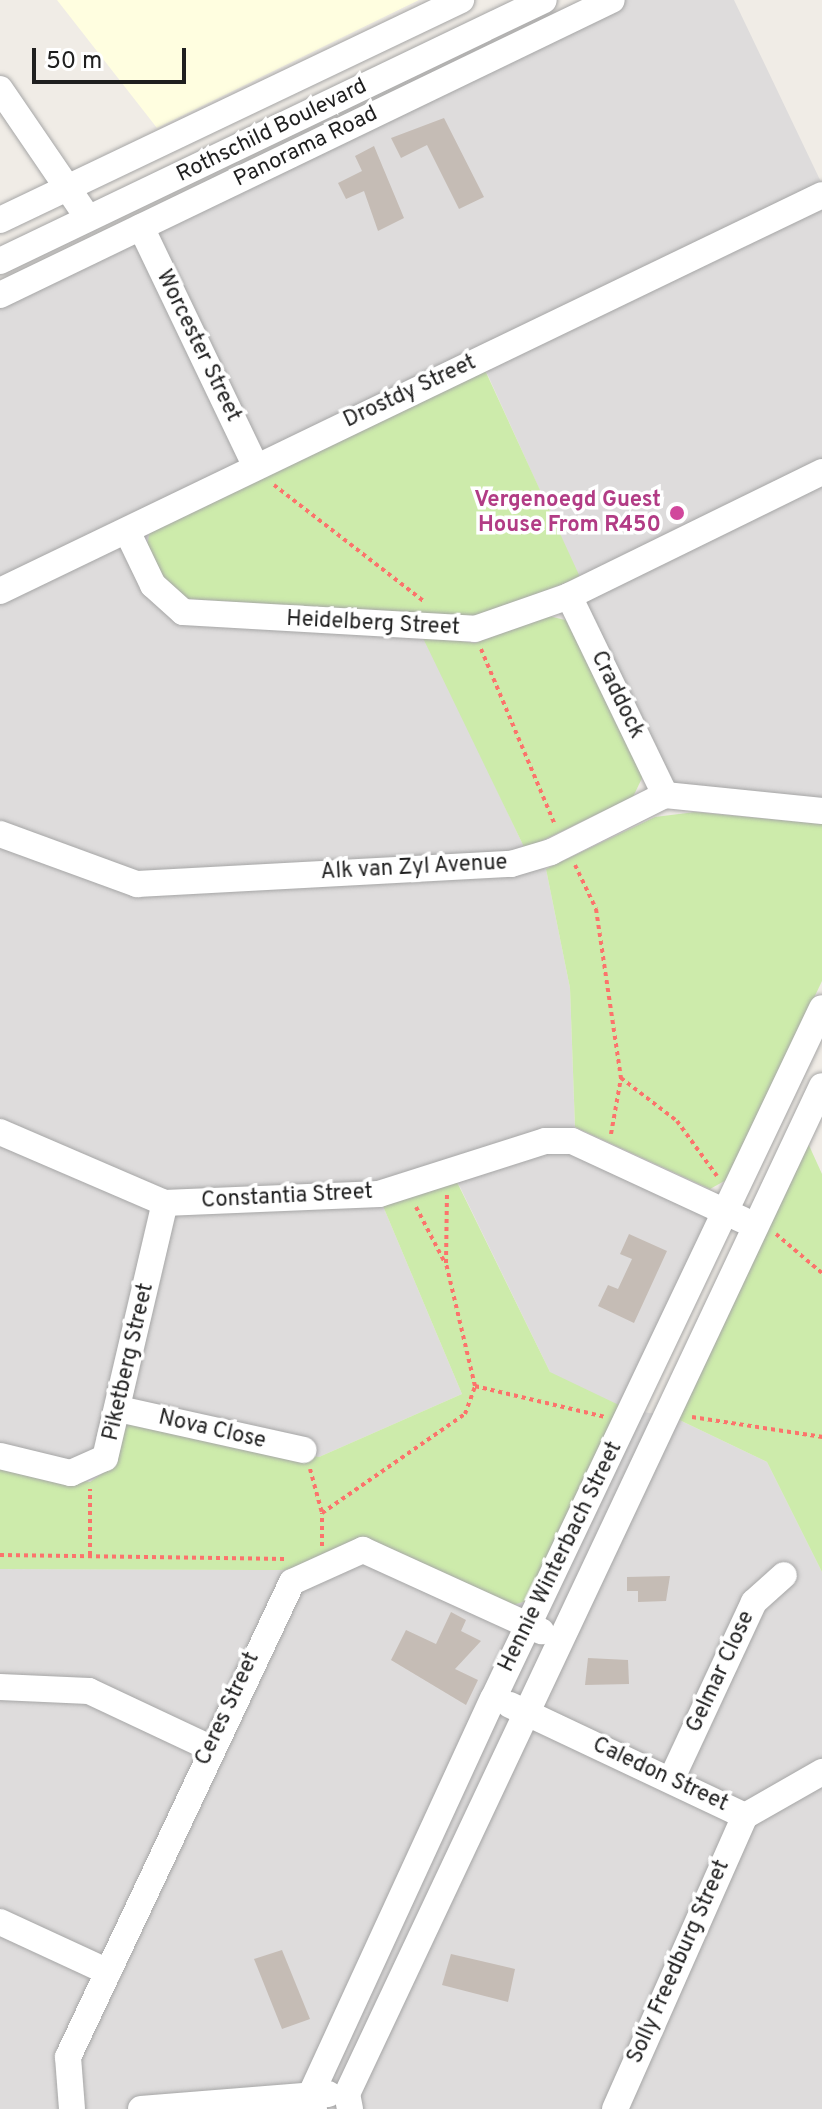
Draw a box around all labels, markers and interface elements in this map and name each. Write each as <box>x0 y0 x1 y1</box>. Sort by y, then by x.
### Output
scale bar <box>36 32 190 82</box>
text: 50 m <box>46 47 102 77</box>
street label: Rothschild Boulevard <box>173 73 371 189</box>
street label: Panorama Road <box>230 101 382 193</box>
street label: Worcester Street <box>150 266 246 426</box>
street label: Drostdy Street <box>340 350 480 434</box>
place label: Vergenoegd Guest House From R450 <box>474 487 661 538</box>
marker: Vergenoegd Guest House From R450 <box>668 504 686 522</box>
street label: Heidelberg Street <box>286 606 460 642</box>
street label: Craddock <box>584 647 650 743</box>
street label: Alk van Zyl Avenue <box>319 850 509 886</box>
street label: Constantia Street <box>201 1179 373 1215</box>
street label: Piketberg Street <box>98 1281 160 1443</box>
street label: Nova Close <box>156 1405 268 1455</box>
street label: Hennie Winterbach Street <box>494 1437 628 1677</box>
street label: Gelmar Close <box>681 1607 761 1737</box>
street label: Ceres Street <box>190 1648 266 1770</box>
street label: Caledon Street <box>588 1732 732 1818</box>
street label: Solly Freedburg Street <box>622 1856 736 2068</box>

